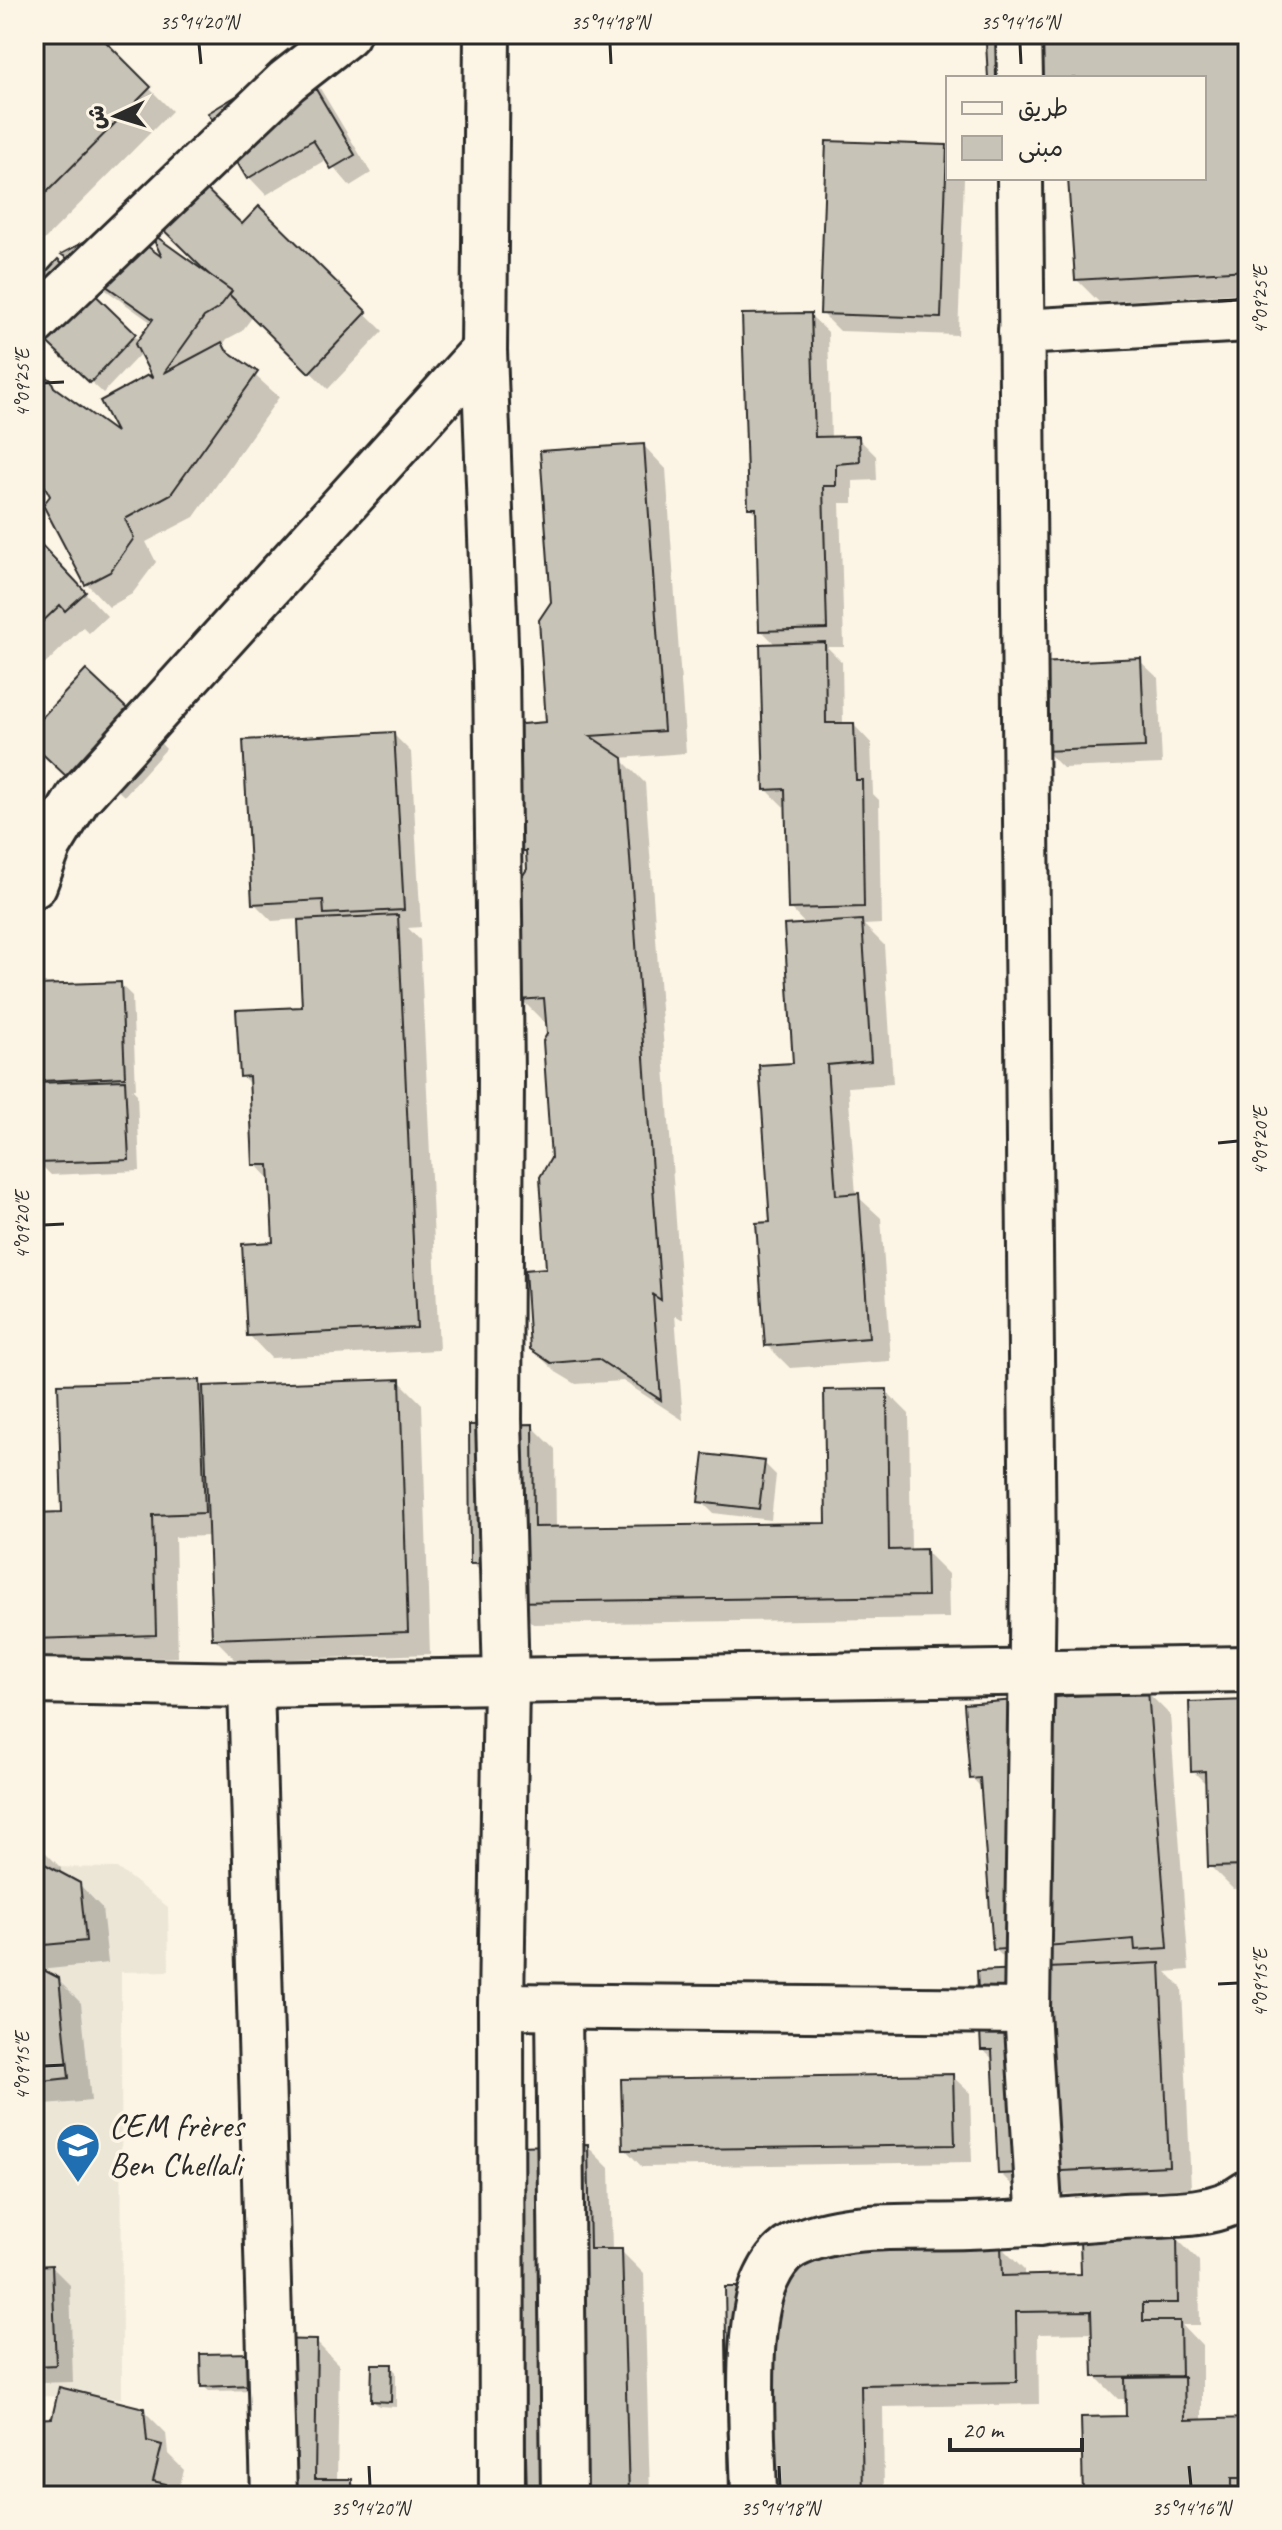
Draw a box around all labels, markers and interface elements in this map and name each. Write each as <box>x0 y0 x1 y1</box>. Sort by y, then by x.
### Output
text: 35°14'20"N <box>160 10 241 35</box>
text: 35°14'18"N <box>571 10 652 35</box>
text: 35°14'16"N <box>981 10 1062 35</box>
north arrow <box>76 76 156 156</box>
legend <box>946 76 1206 180</box>
text: طريق <box>1018 93 1068 123</box>
text: ش <box>82 104 112 130</box>
text: مبنى <box>1018 133 1063 163</box>
text: 4°09'25"E <box>1248 263 1273 334</box>
text: 4°09'25"E <box>10 346 35 417</box>
text: 4°09'20"E <box>1248 1104 1273 1175</box>
text: 4°09'20"E <box>10 1188 35 1259</box>
text: 4°09'15"E <box>1248 1946 1273 2017</box>
text: 4°09'15"E <box>10 2029 35 2100</box>
place label: CEM frères Ben Chellali <box>109 2104 246 2186</box>
school or university icon: CEM frères Ben Chellali <box>54 2121 102 2184</box>
scale bar <box>950 2402 1082 2452</box>
text: 20 m <box>962 2415 1005 2445</box>
text: 35°14'20"N <box>331 2496 412 2521</box>
text: 35°14'18"N <box>741 2496 822 2521</box>
text: 35°14'16"N <box>1152 2496 1233 2521</box>

